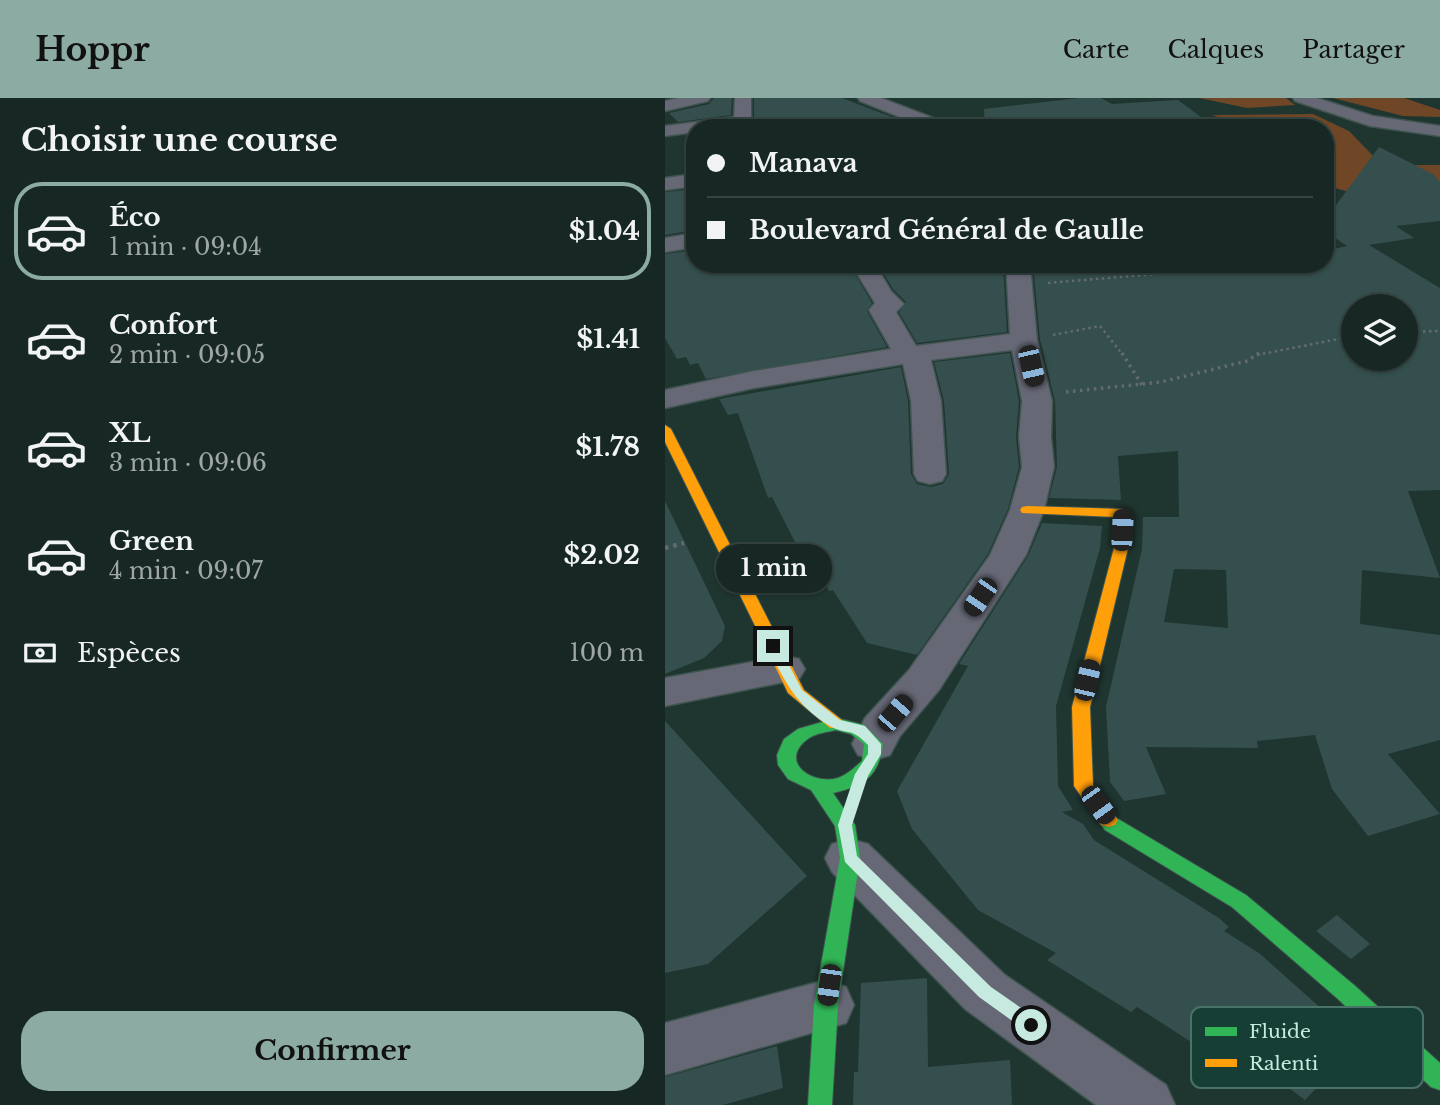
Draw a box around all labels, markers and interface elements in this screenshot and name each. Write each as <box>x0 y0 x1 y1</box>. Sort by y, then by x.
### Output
text: Hoppr <box>35 29 150 70</box>
text: Carte <box>1063 35 1129 64</box>
text: Calques <box>1167 35 1264 64</box>
text: Partager <box>1302 35 1405 64</box>
text: Choisir une course <box>21 120 338 160</box>
text: Manava <box>749 147 858 179</box>
icon: car <box>25 200 88 263</box>
text: Éco <box>109 201 161 233</box>
text: Boulevard Général de Gaulle <box>749 214 1144 246</box>
text: $1.04 <box>569 215 640 247</box>
text: 1 min · 09:04 <box>109 233 262 261</box>
map controls <box>1341 294 1418 371</box>
button: layers <box>1341 294 1418 371</box>
icon: car <box>25 308 88 371</box>
text: Confort <box>109 309 218 341</box>
text: $1.41 <box>577 323 640 355</box>
text: 2 min · 09:05 <box>109 341 265 369</box>
car <box>1017 343 1046 389</box>
icon: car <box>25 416 88 479</box>
text: XL <box>109 417 151 449</box>
text: $1.78 <box>576 431 640 463</box>
text: 3 min · 09:06 <box>109 449 267 477</box>
car <box>1111 508 1134 552</box>
icon: car <box>25 524 88 587</box>
text: Green <box>109 525 194 557</box>
text: $2.02 <box>564 539 640 571</box>
callout: 1 min <box>715 545 831 594</box>
text: 1 min <box>741 554 807 582</box>
text: 4 min · 09:07 <box>109 557 263 585</box>
car <box>960 574 1001 620</box>
route end <box>757 630 789 662</box>
icon: cash <box>21 634 59 672</box>
text: Espèces <box>77 637 181 669</box>
text: 100 m <box>570 639 644 667</box>
car <box>1073 657 1102 703</box>
car <box>874 690 917 736</box>
car <box>1078 782 1119 828</box>
car <box>816 963 843 1007</box>
legend <box>1191 1007 1423 1088</box>
route start <box>1015 1009 1047 1041</box>
button: Confirmer <box>21 1011 644 1091</box>
text: Fluide <box>1249 1020 1311 1043</box>
text: Ralenti <box>1249 1052 1319 1075</box>

